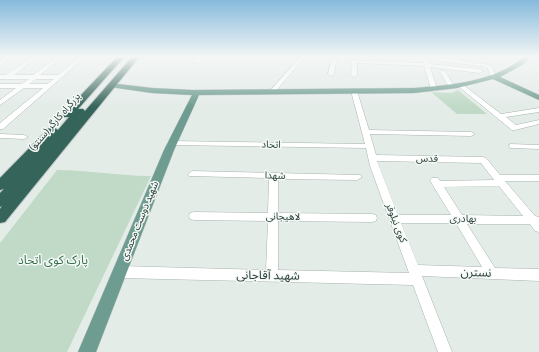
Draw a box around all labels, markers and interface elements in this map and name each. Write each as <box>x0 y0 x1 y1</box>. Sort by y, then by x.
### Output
street label: بزرگراه کارگر (سنتو) <box>27 91 83 153</box>
street label: اتحاد <box>261 139 281 151</box>
street label: قدس <box>416 153 438 165</box>
street label: شهدا <box>265 170 285 182</box>
street label: شهید دوست محمدی <box>119 179 161 263</box>
street label: کوی نیلوفر <box>383 202 409 244</box>
street label: لاهیجانی <box>266 211 300 223</box>
street label: بهادری <box>450 213 476 225</box>
park label: پارک کوی اتحاد <box>18 254 88 268</box>
street label: نسترن <box>460 265 492 281</box>
street label: شهید آقاجانی <box>236 268 300 284</box>

